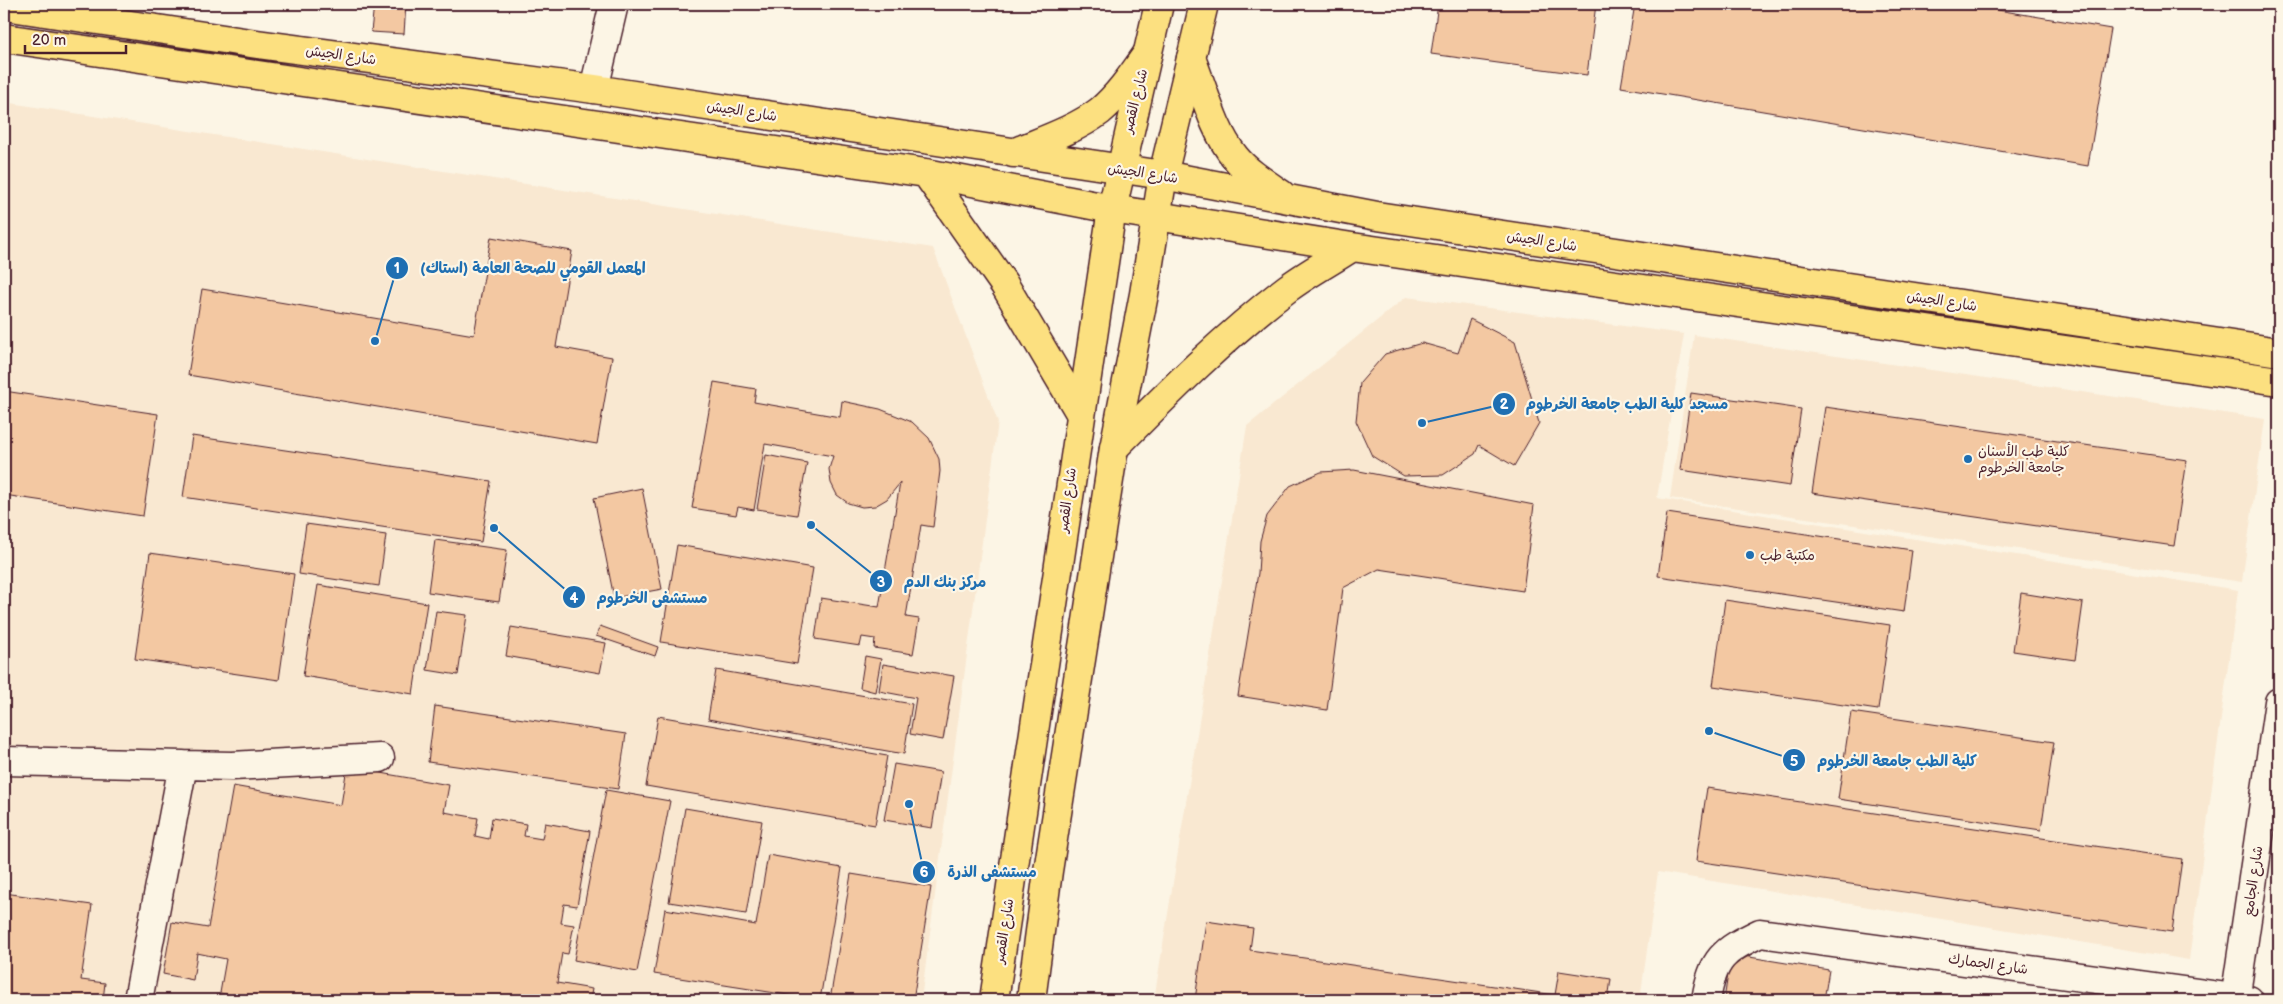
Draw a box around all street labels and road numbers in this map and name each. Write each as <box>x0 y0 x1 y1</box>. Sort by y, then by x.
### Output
street label: شارع الجيش <box>305 42 377 69</box>
street label: شارع القصر <box>1119 67 1152 136</box>
street label: شارع الجيش <box>705 97 778 126</box>
street label: شارع الجيش <box>1106 159 1179 188</box>
street label: شارع الجيش <box>1505 227 1578 256</box>
street label: شارع الجيش <box>1905 287 1978 316</box>
street label: شارع القصر <box>1054 466 1081 535</box>
street label: شارع الجامع <box>2240 845 2268 918</box>
street label: شارع القصر <box>990 897 1019 966</box>
street label: شارع الجمارك <box>1947 950 2029 979</box>

